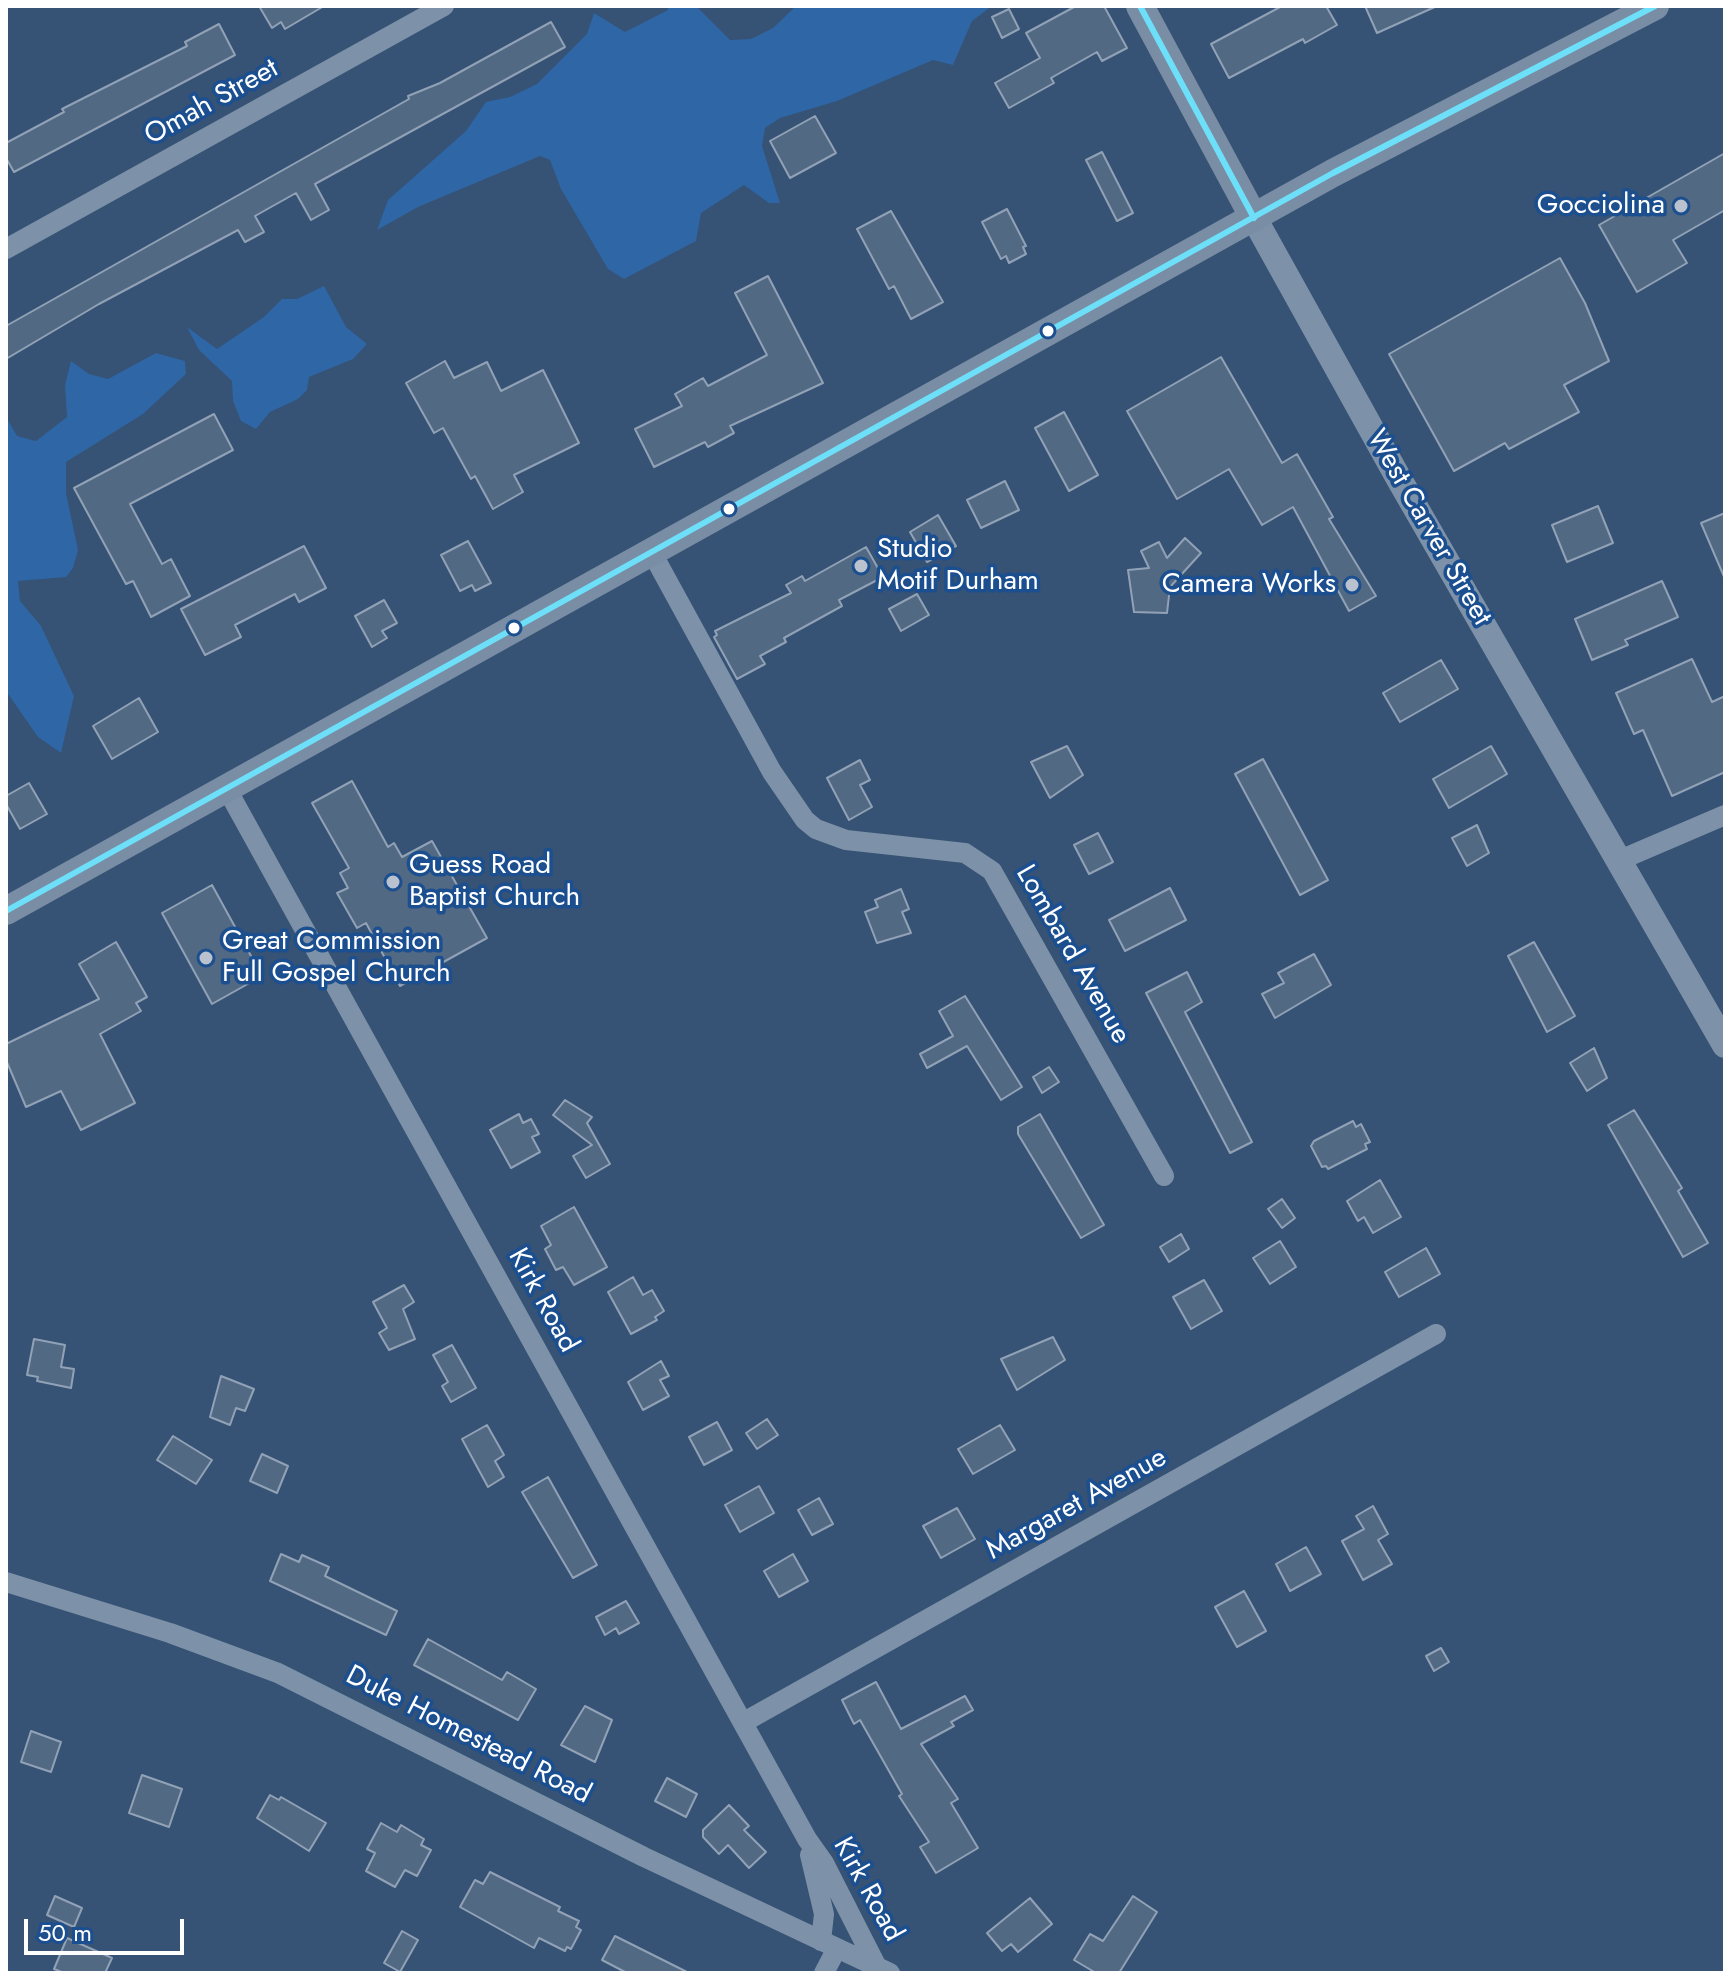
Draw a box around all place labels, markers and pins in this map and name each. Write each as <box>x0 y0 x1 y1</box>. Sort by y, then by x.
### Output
place label: Gocciolina <box>1537 189 1665 223</box>
marker: Gocciolina <box>1672 197 1690 215</box>
unlabelled marker <box>1040 323 1056 339</box>
unlabelled marker <box>721 501 737 517</box>
place label: Studio Motif Durham <box>877 533 1039 599</box>
marker: Studio Motif Durham <box>852 557 870 575</box>
place label: Camera Works <box>1162 568 1336 602</box>
marker: Camera Works <box>1343 576 1361 594</box>
unlabelled marker <box>506 620 522 636</box>
place label: Guess Road Baptist Church <box>409 849 580 915</box>
marker: Guess Road Baptist Church <box>384 873 402 891</box>
place label: Great Commission Full Gospel Church <box>222 925 451 991</box>
marker: Great Commission Full Gospel Church <box>197 949 215 967</box>

